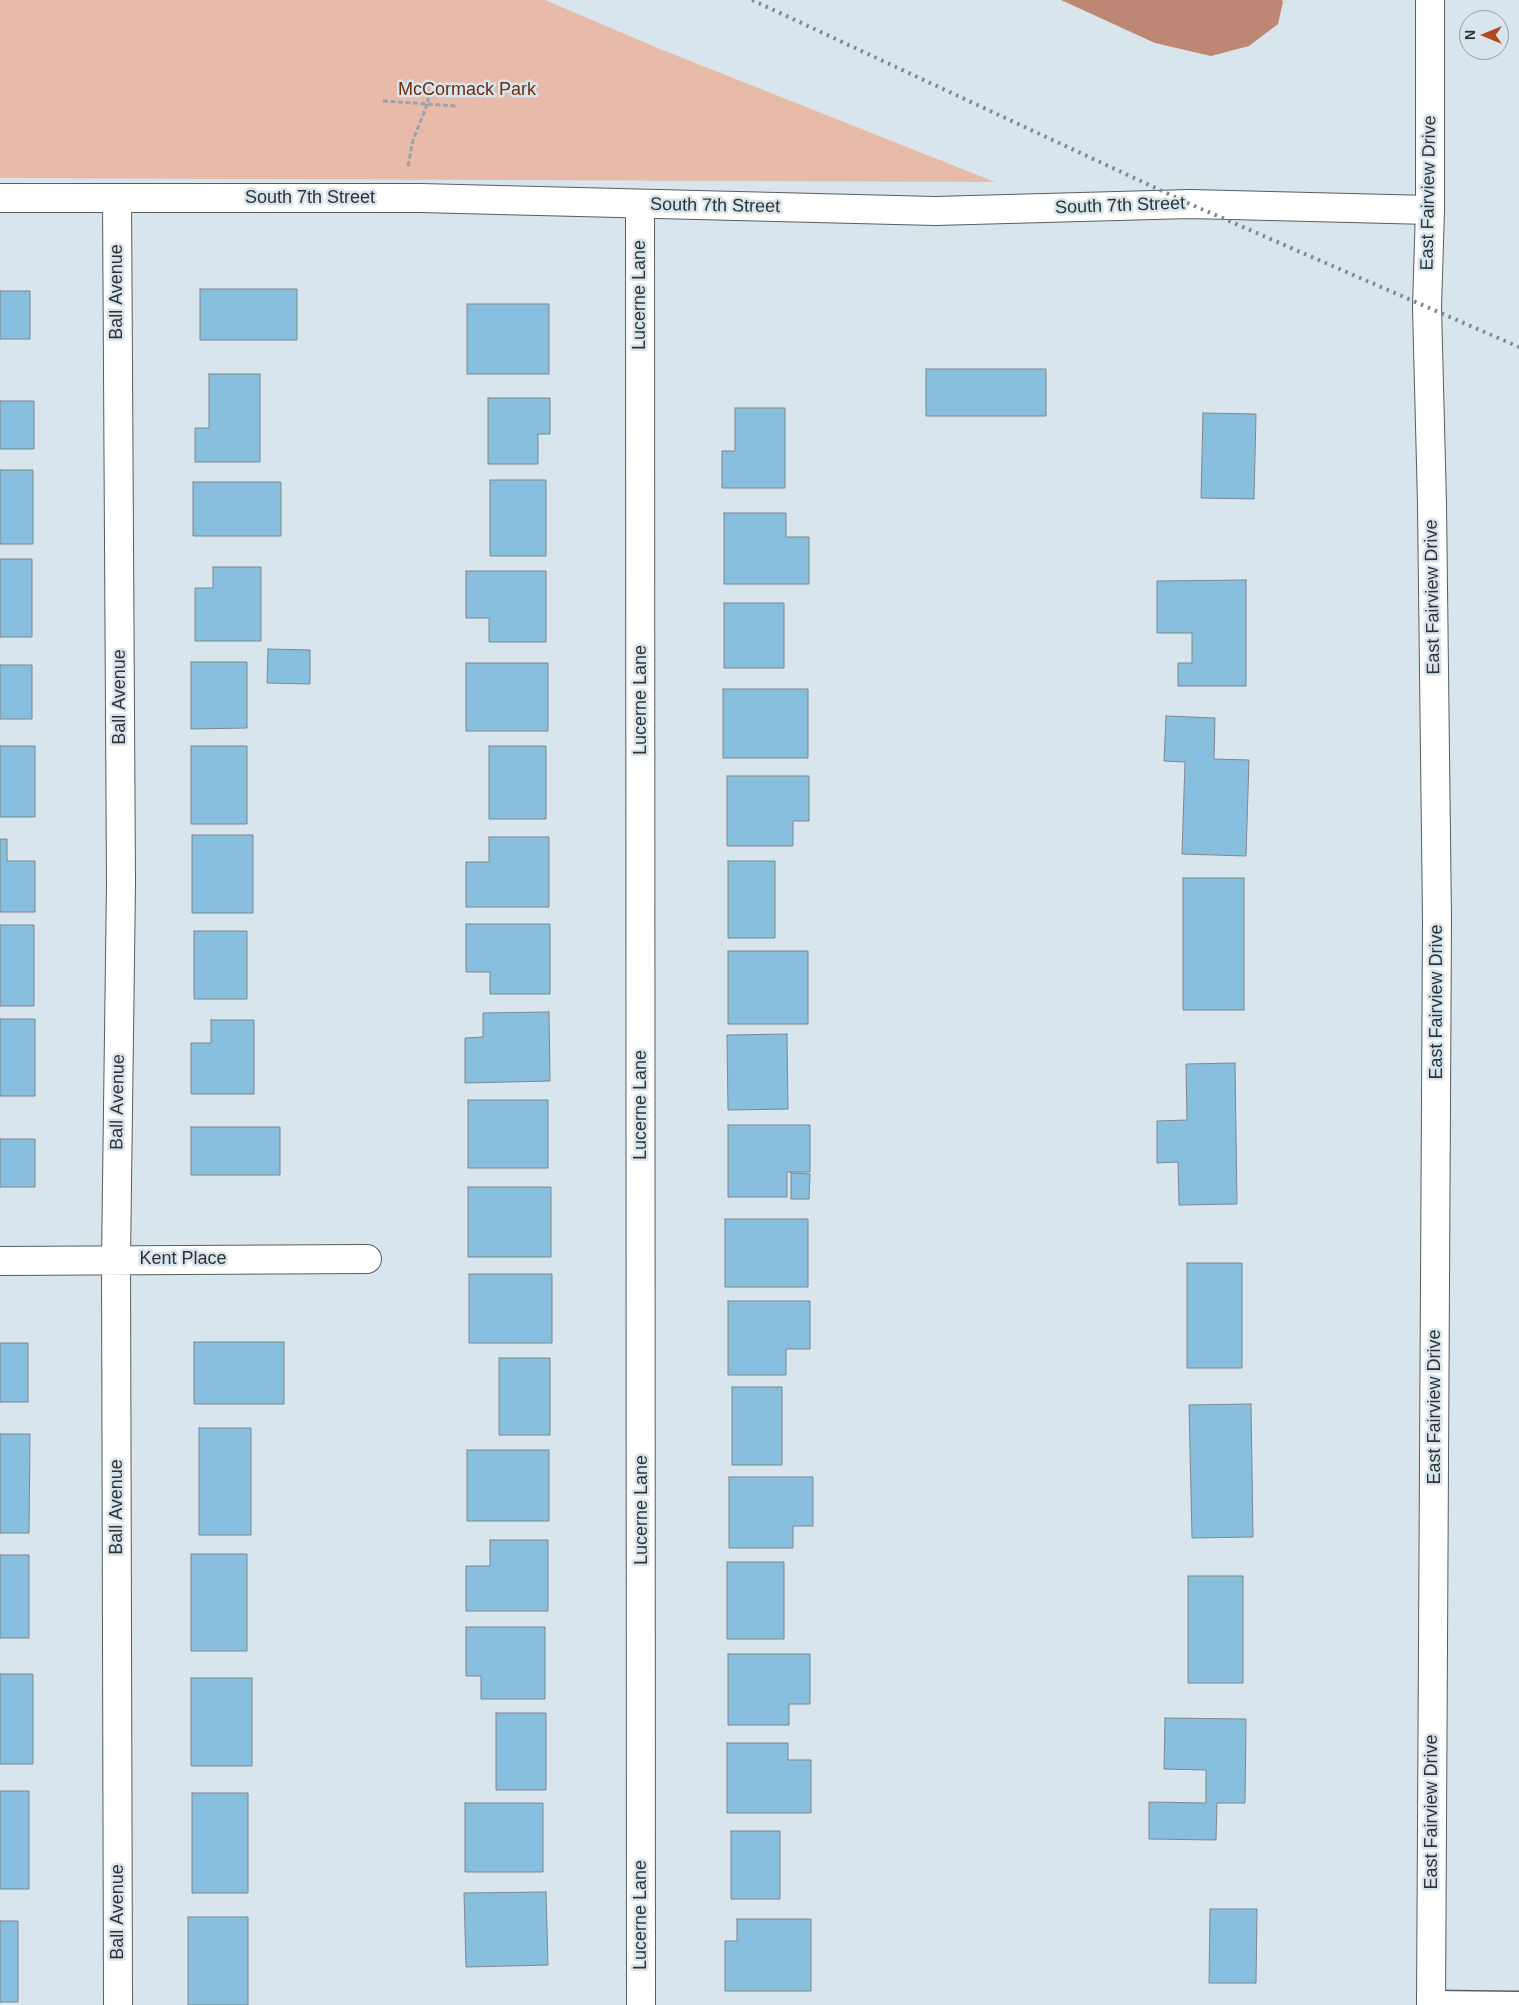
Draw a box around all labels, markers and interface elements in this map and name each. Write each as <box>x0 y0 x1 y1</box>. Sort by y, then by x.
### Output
north arrow <box>1459 10 1509 60</box>
text: N <box>1462 30 1478 40</box>
park label: McCormack Park <box>398 79 536 101</box>
street label: East Fairview Drive <box>1417 115 1441 271</box>
street label: South 7th Street <box>245 187 375 209</box>
street label: South 7th Street <box>1055 193 1185 219</box>
street label: South 7th Street <box>650 194 780 218</box>
street label: Lucerne Lane <box>629 240 651 350</box>
street label: Ball Avenue <box>106 244 128 340</box>
street label: East Fairview Drive <box>1421 519 1445 675</box>
street label: Lucerne Lane <box>630 645 652 755</box>
street label: Ball Avenue <box>109 649 131 745</box>
street label: East Fairview Drive <box>1426 924 1448 1080</box>
street label: Lucerne Lane <box>630 1050 652 1160</box>
street label: Ball Avenue <box>106 1054 130 1150</box>
street label: Kent Place <box>139 1248 227 1270</box>
street label: East Fairview Drive <box>1424 1329 1446 1485</box>
street label: Lucerne Lane <box>631 1455 653 1565</box>
street label: Ball Avenue <box>106 1459 128 1555</box>
street label: East Fairview Drive <box>1421 1734 1443 1890</box>
street label: Lucerne Lane <box>630 1860 652 1970</box>
street label: Ball Avenue <box>107 1864 129 1960</box>

